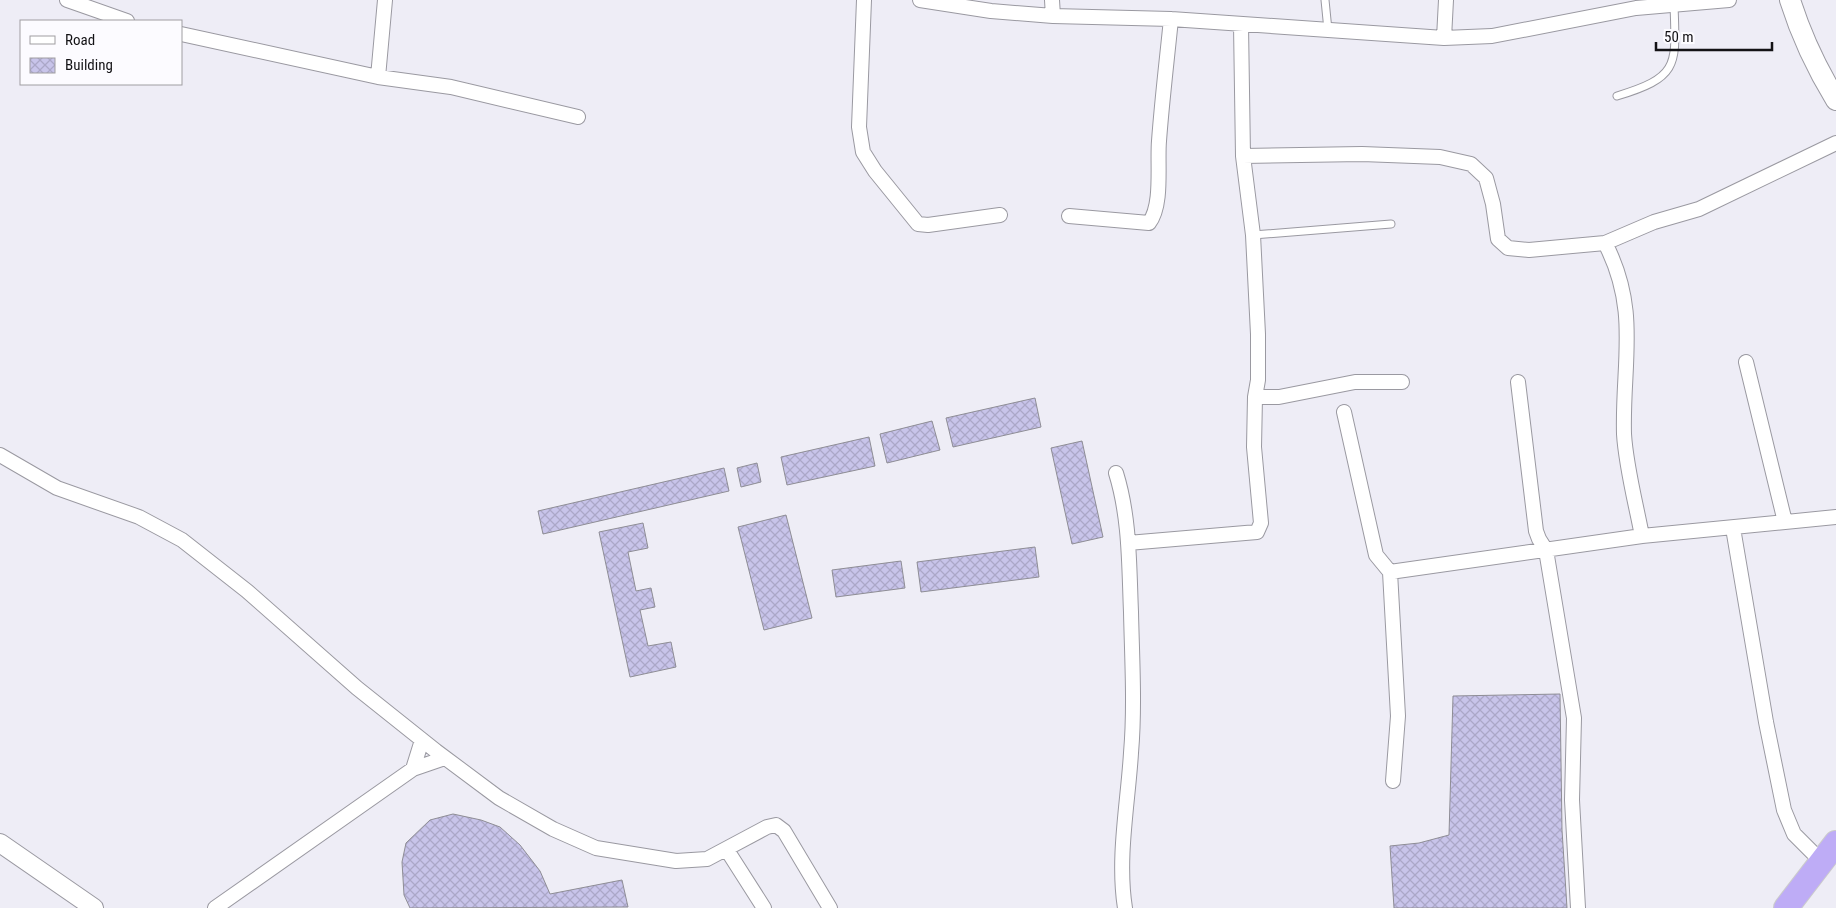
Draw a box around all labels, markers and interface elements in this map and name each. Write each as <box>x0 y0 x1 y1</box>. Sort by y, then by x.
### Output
legend <box>20 20 182 85</box>
scale bar <box>1656 20 1772 52</box>
text: 50 m <box>1664 28 1694 46</box>
text: Road <box>65 31 95 49</box>
text: Building <box>65 56 113 74</box>

